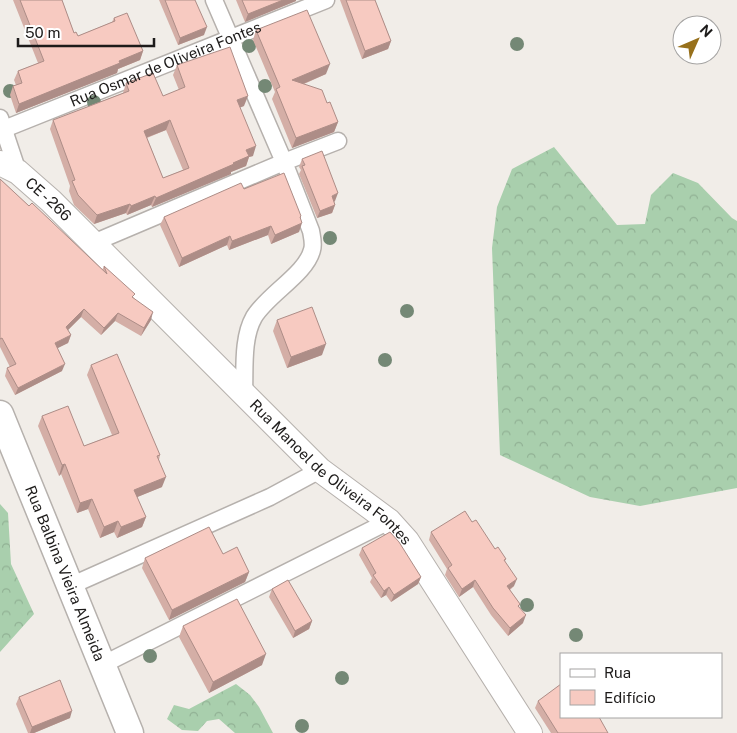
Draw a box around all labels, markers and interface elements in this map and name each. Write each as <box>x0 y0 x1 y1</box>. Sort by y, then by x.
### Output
scale bar <box>18 15 154 47</box>
north arrow <box>672 15 722 65</box>
street label: Rua Osmar de Oliveira Fontes <box>67 18 263 110</box>
text: N <box>697 21 716 40</box>
text: 50 m <box>25 24 60 41</box>
street label: CE - 266 <box>22 174 75 224</box>
street label: Rua Manoel de Oliveira Fontes <box>247 396 415 548</box>
street label: Rua Balbina Vieira Almeida <box>22 483 109 663</box>
legend <box>560 653 722 718</box>
text: Rua <box>604 664 631 681</box>
text: Edifício <box>604 689 656 706</box>

